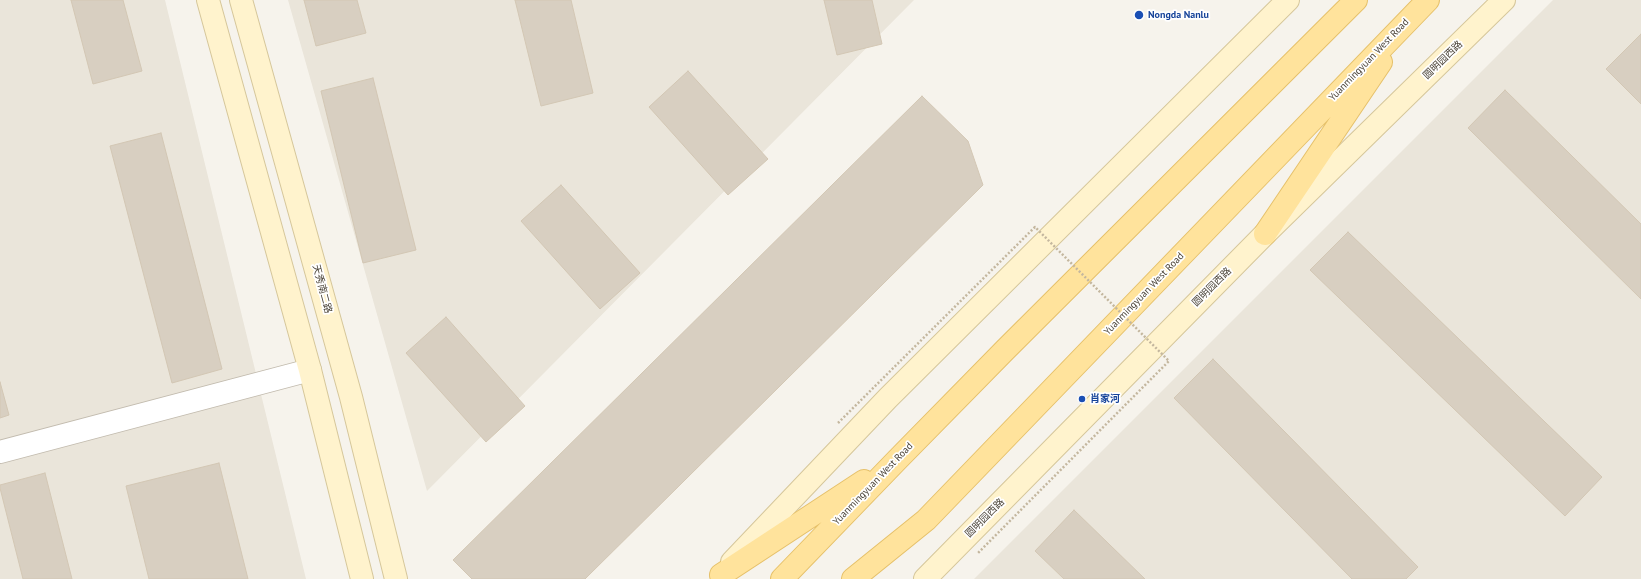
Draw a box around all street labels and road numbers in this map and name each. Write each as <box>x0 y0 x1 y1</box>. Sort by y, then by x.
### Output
street label: Yuanmingyuan West Road <box>1327 16 1411 104</box>
street label: 圆明园西路 <box>1421 38 1465 82</box>
street label: Yuanmingyuan West Road <box>1102 250 1186 338</box>
street label: 天秀南二路 <box>310 263 334 315</box>
street label: 圆明园西路 <box>1190 265 1234 309</box>
street label: Yuanmingyuan West Road <box>831 440 915 528</box>
street label: 圆明园西路 <box>963 496 1007 540</box>

